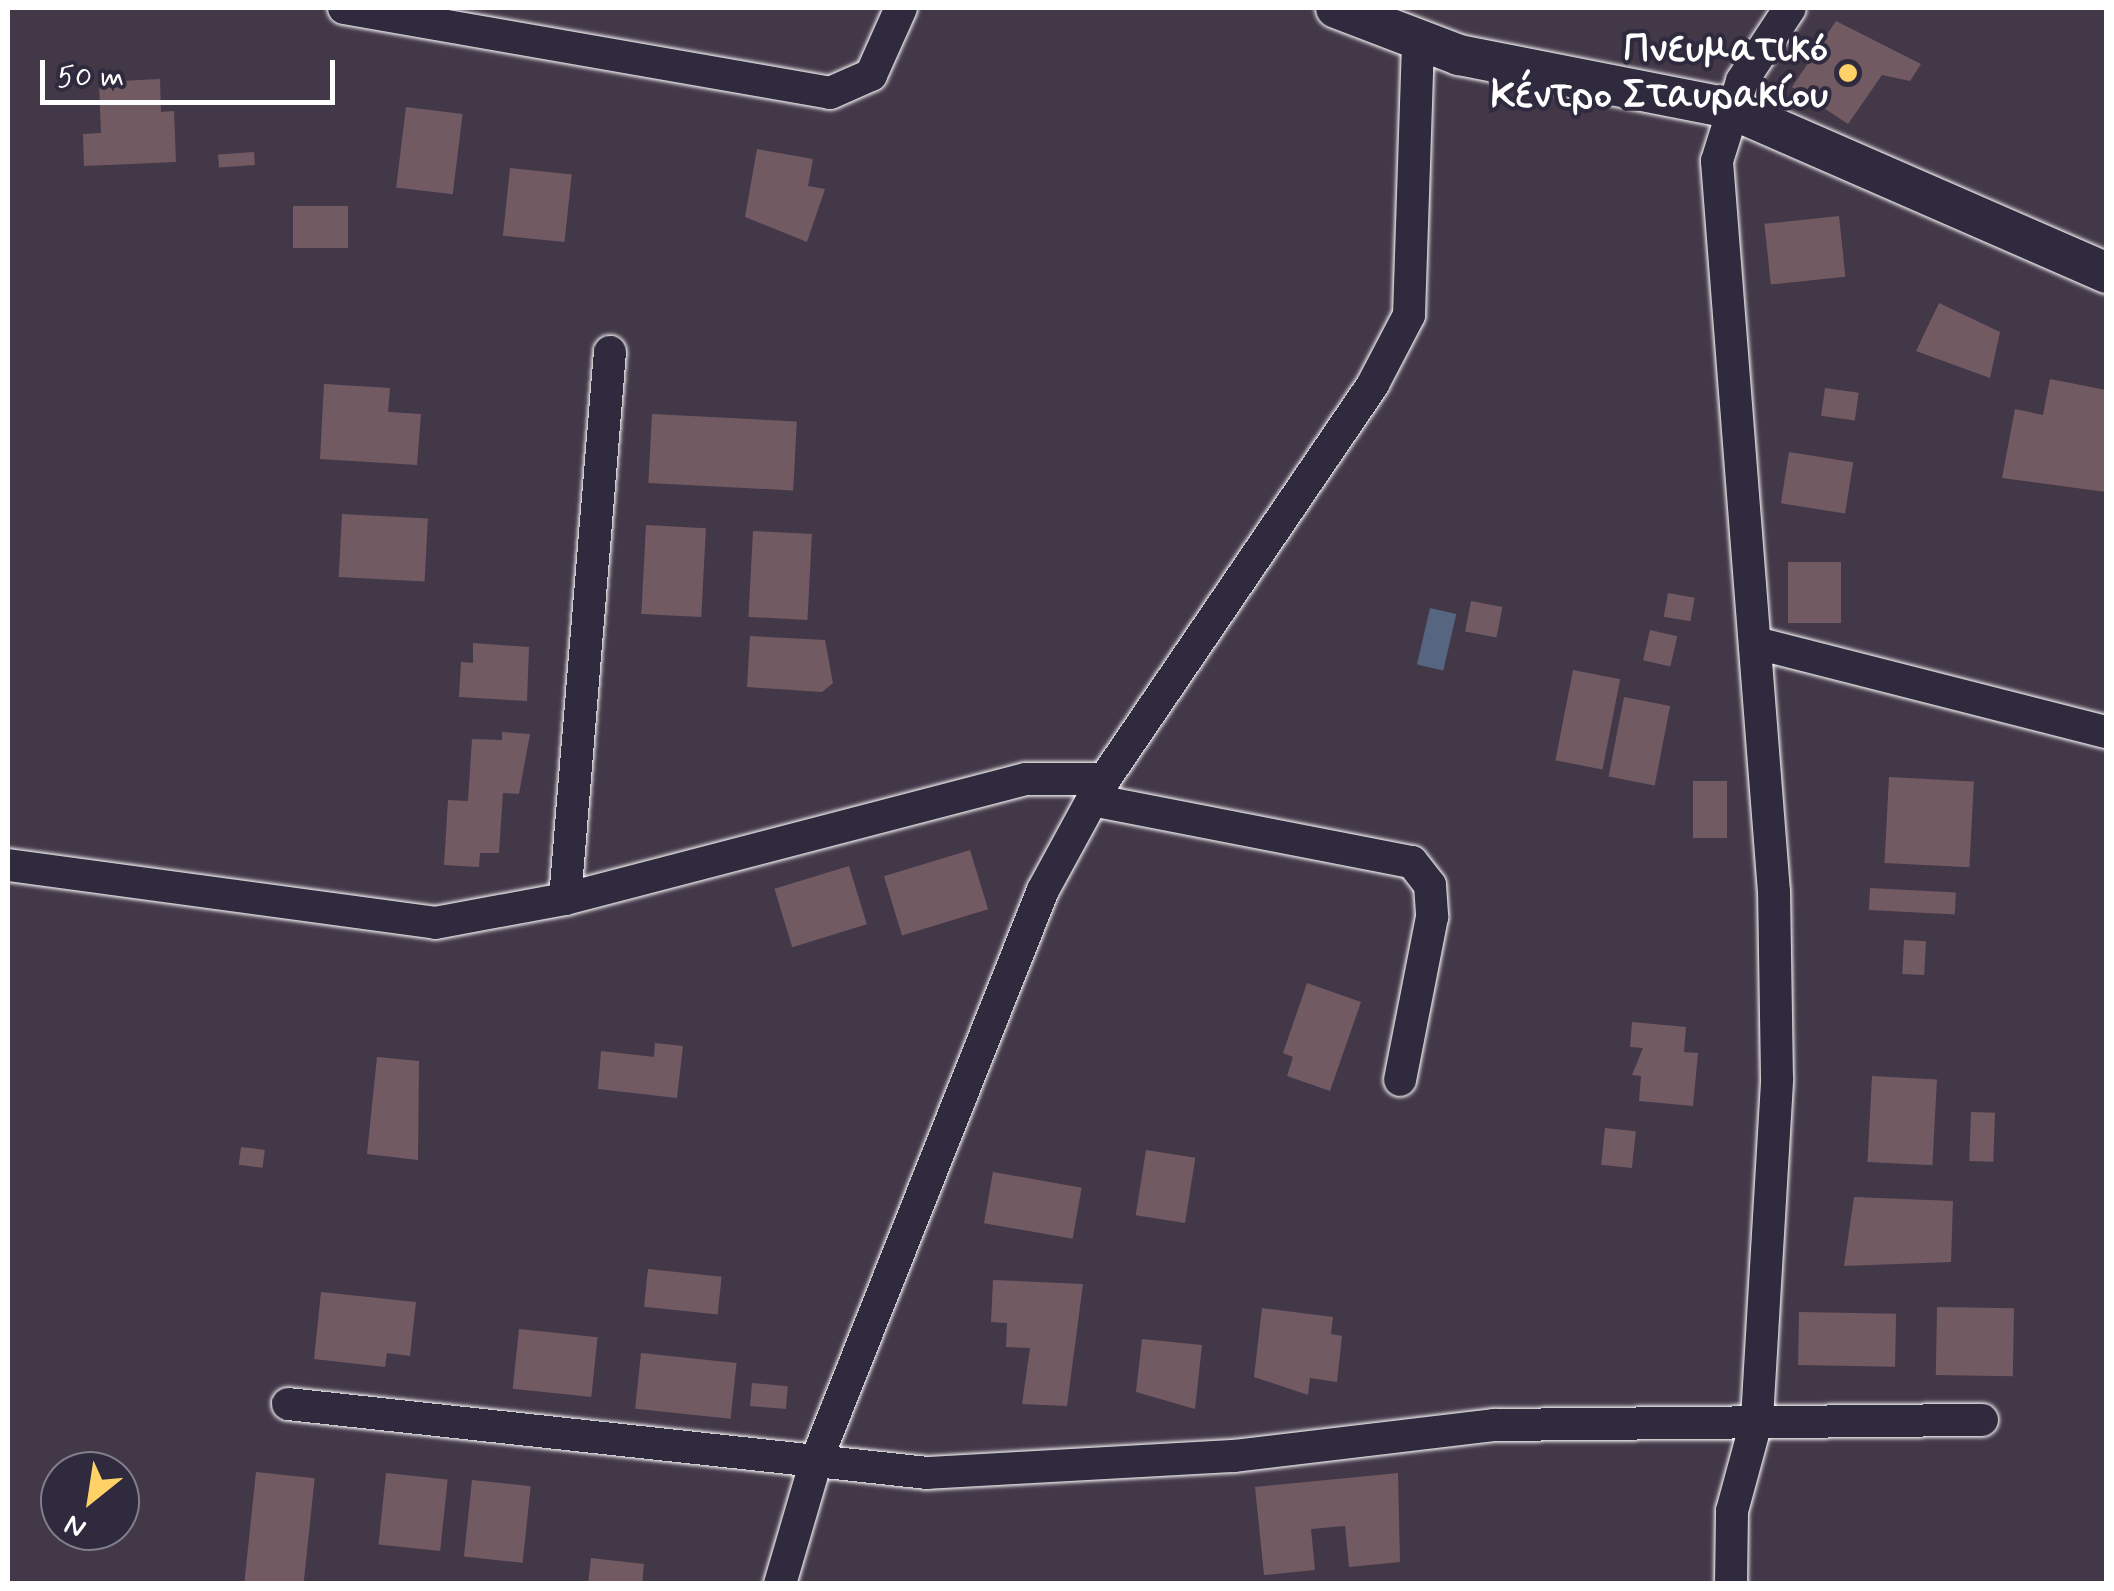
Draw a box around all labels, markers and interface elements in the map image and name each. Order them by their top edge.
place label: Πνευματικό Κέντρο Σταυρακίου [1491,26,1828,120]
scale bar [45,40,340,102]
text: 50 m [57,58,124,97]
marker: Πνευματικό Κέντρο Σταυρακίου [1837,62,1859,84]
north arrow [40,1451,140,1551]
text: N [58,1505,93,1546]

